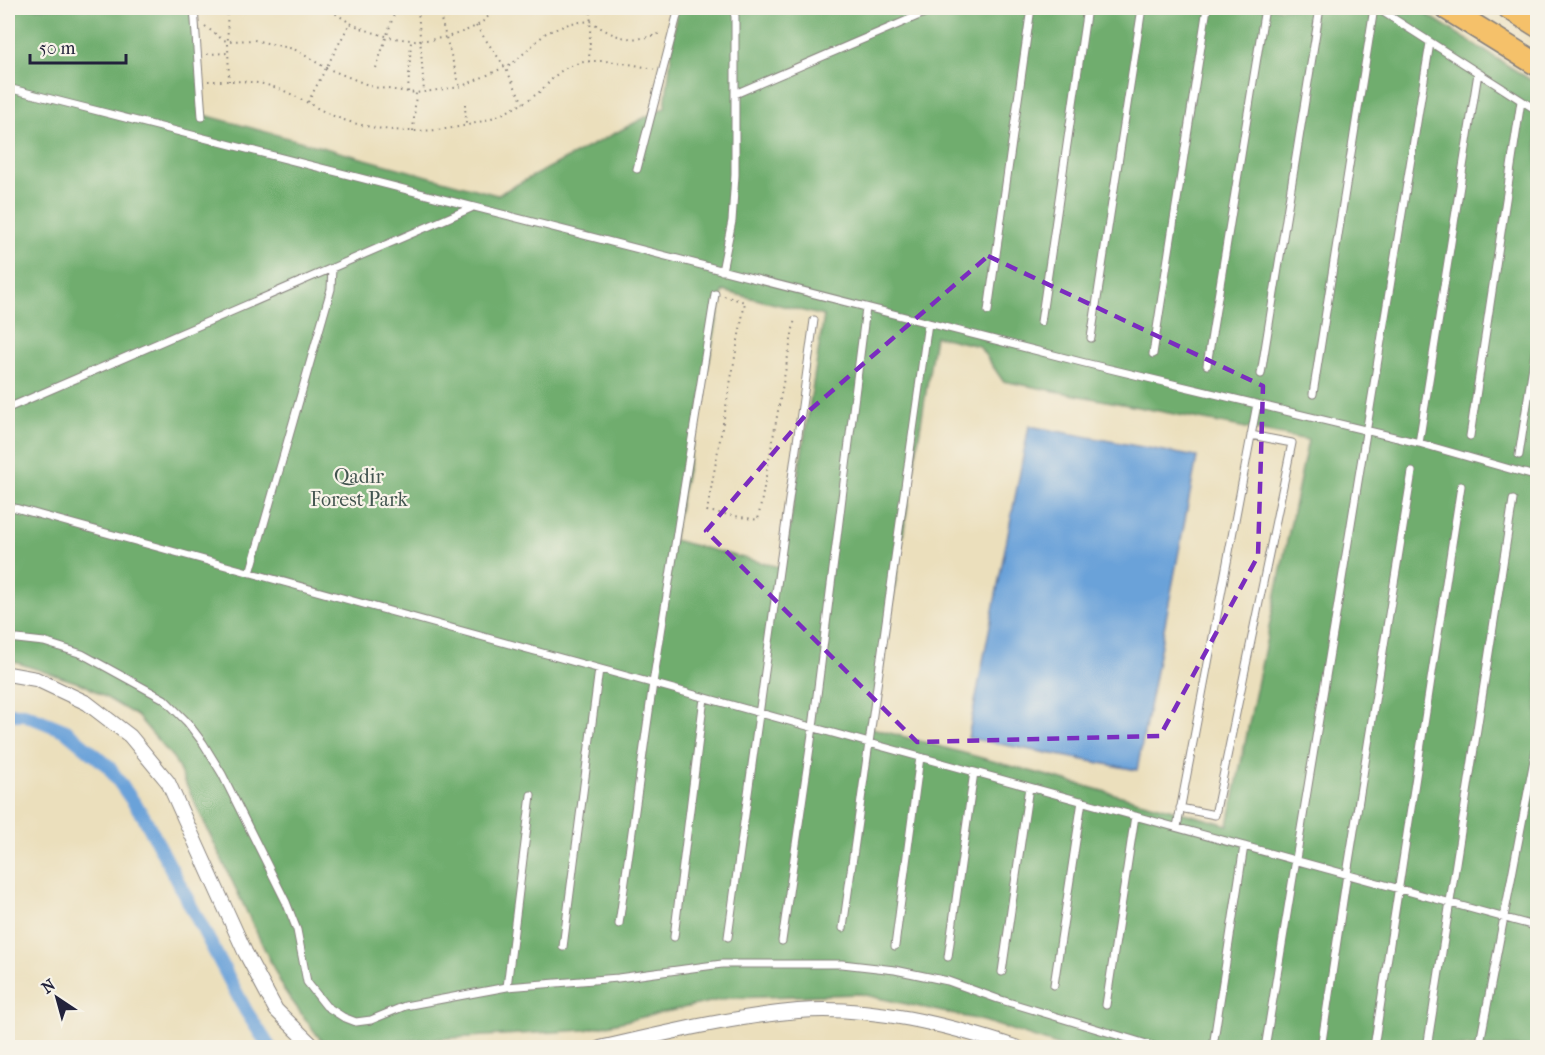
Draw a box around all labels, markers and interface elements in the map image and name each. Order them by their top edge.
scale bar [30,27,126,65]
text: 50 m [39,38,76,59]
park label: Qadir Forest Park [310,465,408,511]
north arrow [27,968,87,1028]
text: N [38,975,60,998]

